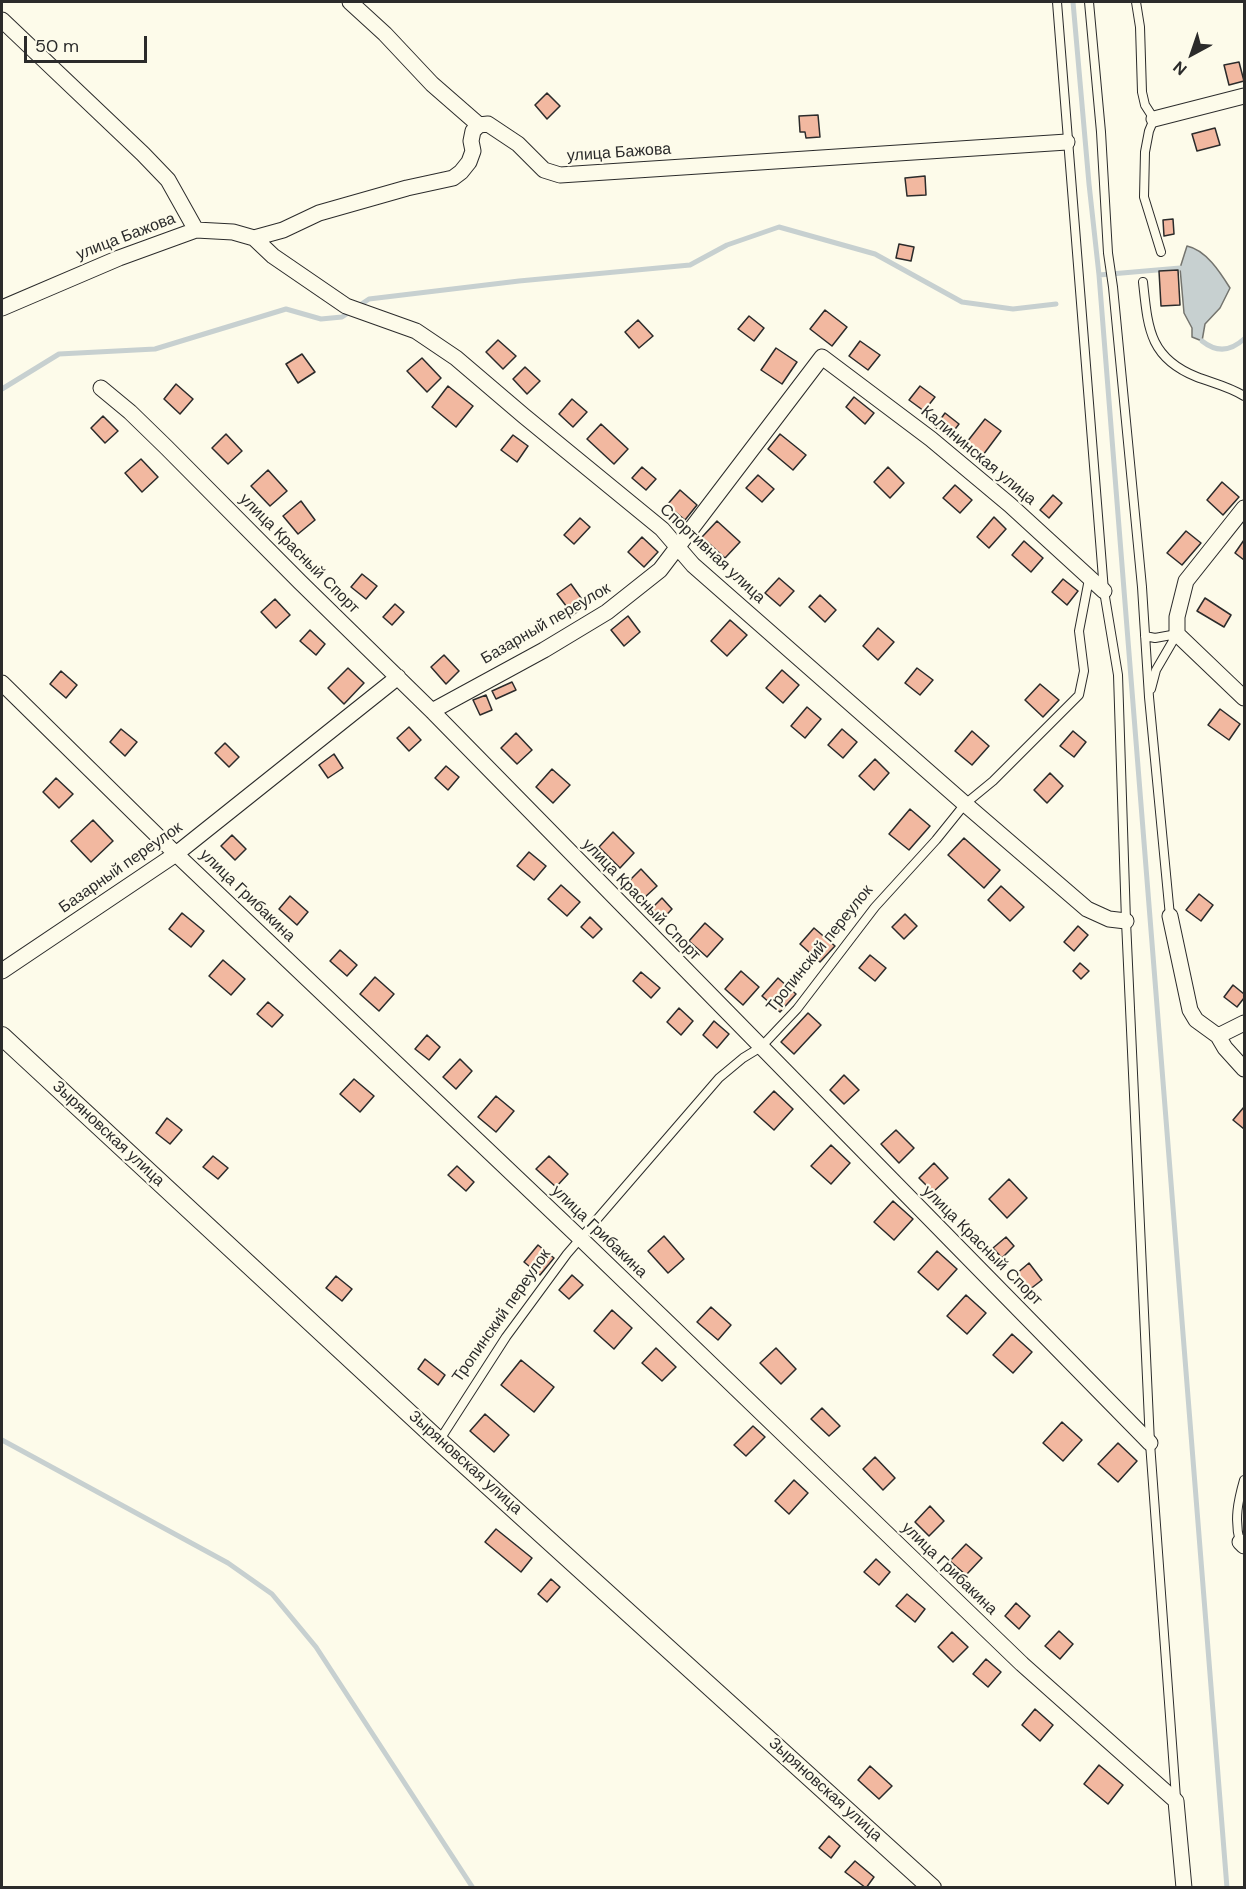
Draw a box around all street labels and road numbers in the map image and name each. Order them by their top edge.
street label: улица Бажова [566,140,672,166]
street label: улица Бажова [74,209,178,265]
street label: Калининская улица [917,402,1039,510]
street label: улица Красный Спорт [235,490,363,618]
street label: Спортивная улица [655,500,769,608]
street label: Базарный переулок [478,579,614,669]
street label: Базарный переулок [56,818,186,918]
street label: улица Красный Спорт [578,835,704,965]
street label: улица Грибакина [195,846,299,946]
street label: Тропинский переулок [763,881,877,1017]
street label: Зыряновская улица [48,1077,168,1191]
street label: улица Грибакина [547,1182,651,1282]
street label: улица Красный Спорт [918,1182,1046,1310]
street label: Тропинский переулок [449,1246,555,1386]
street label: Зыряновская улица [404,1407,526,1519]
street label: улица Грибакина [897,1519,1001,1619]
street label: Зыряновская улица [764,1734,886,1846]

